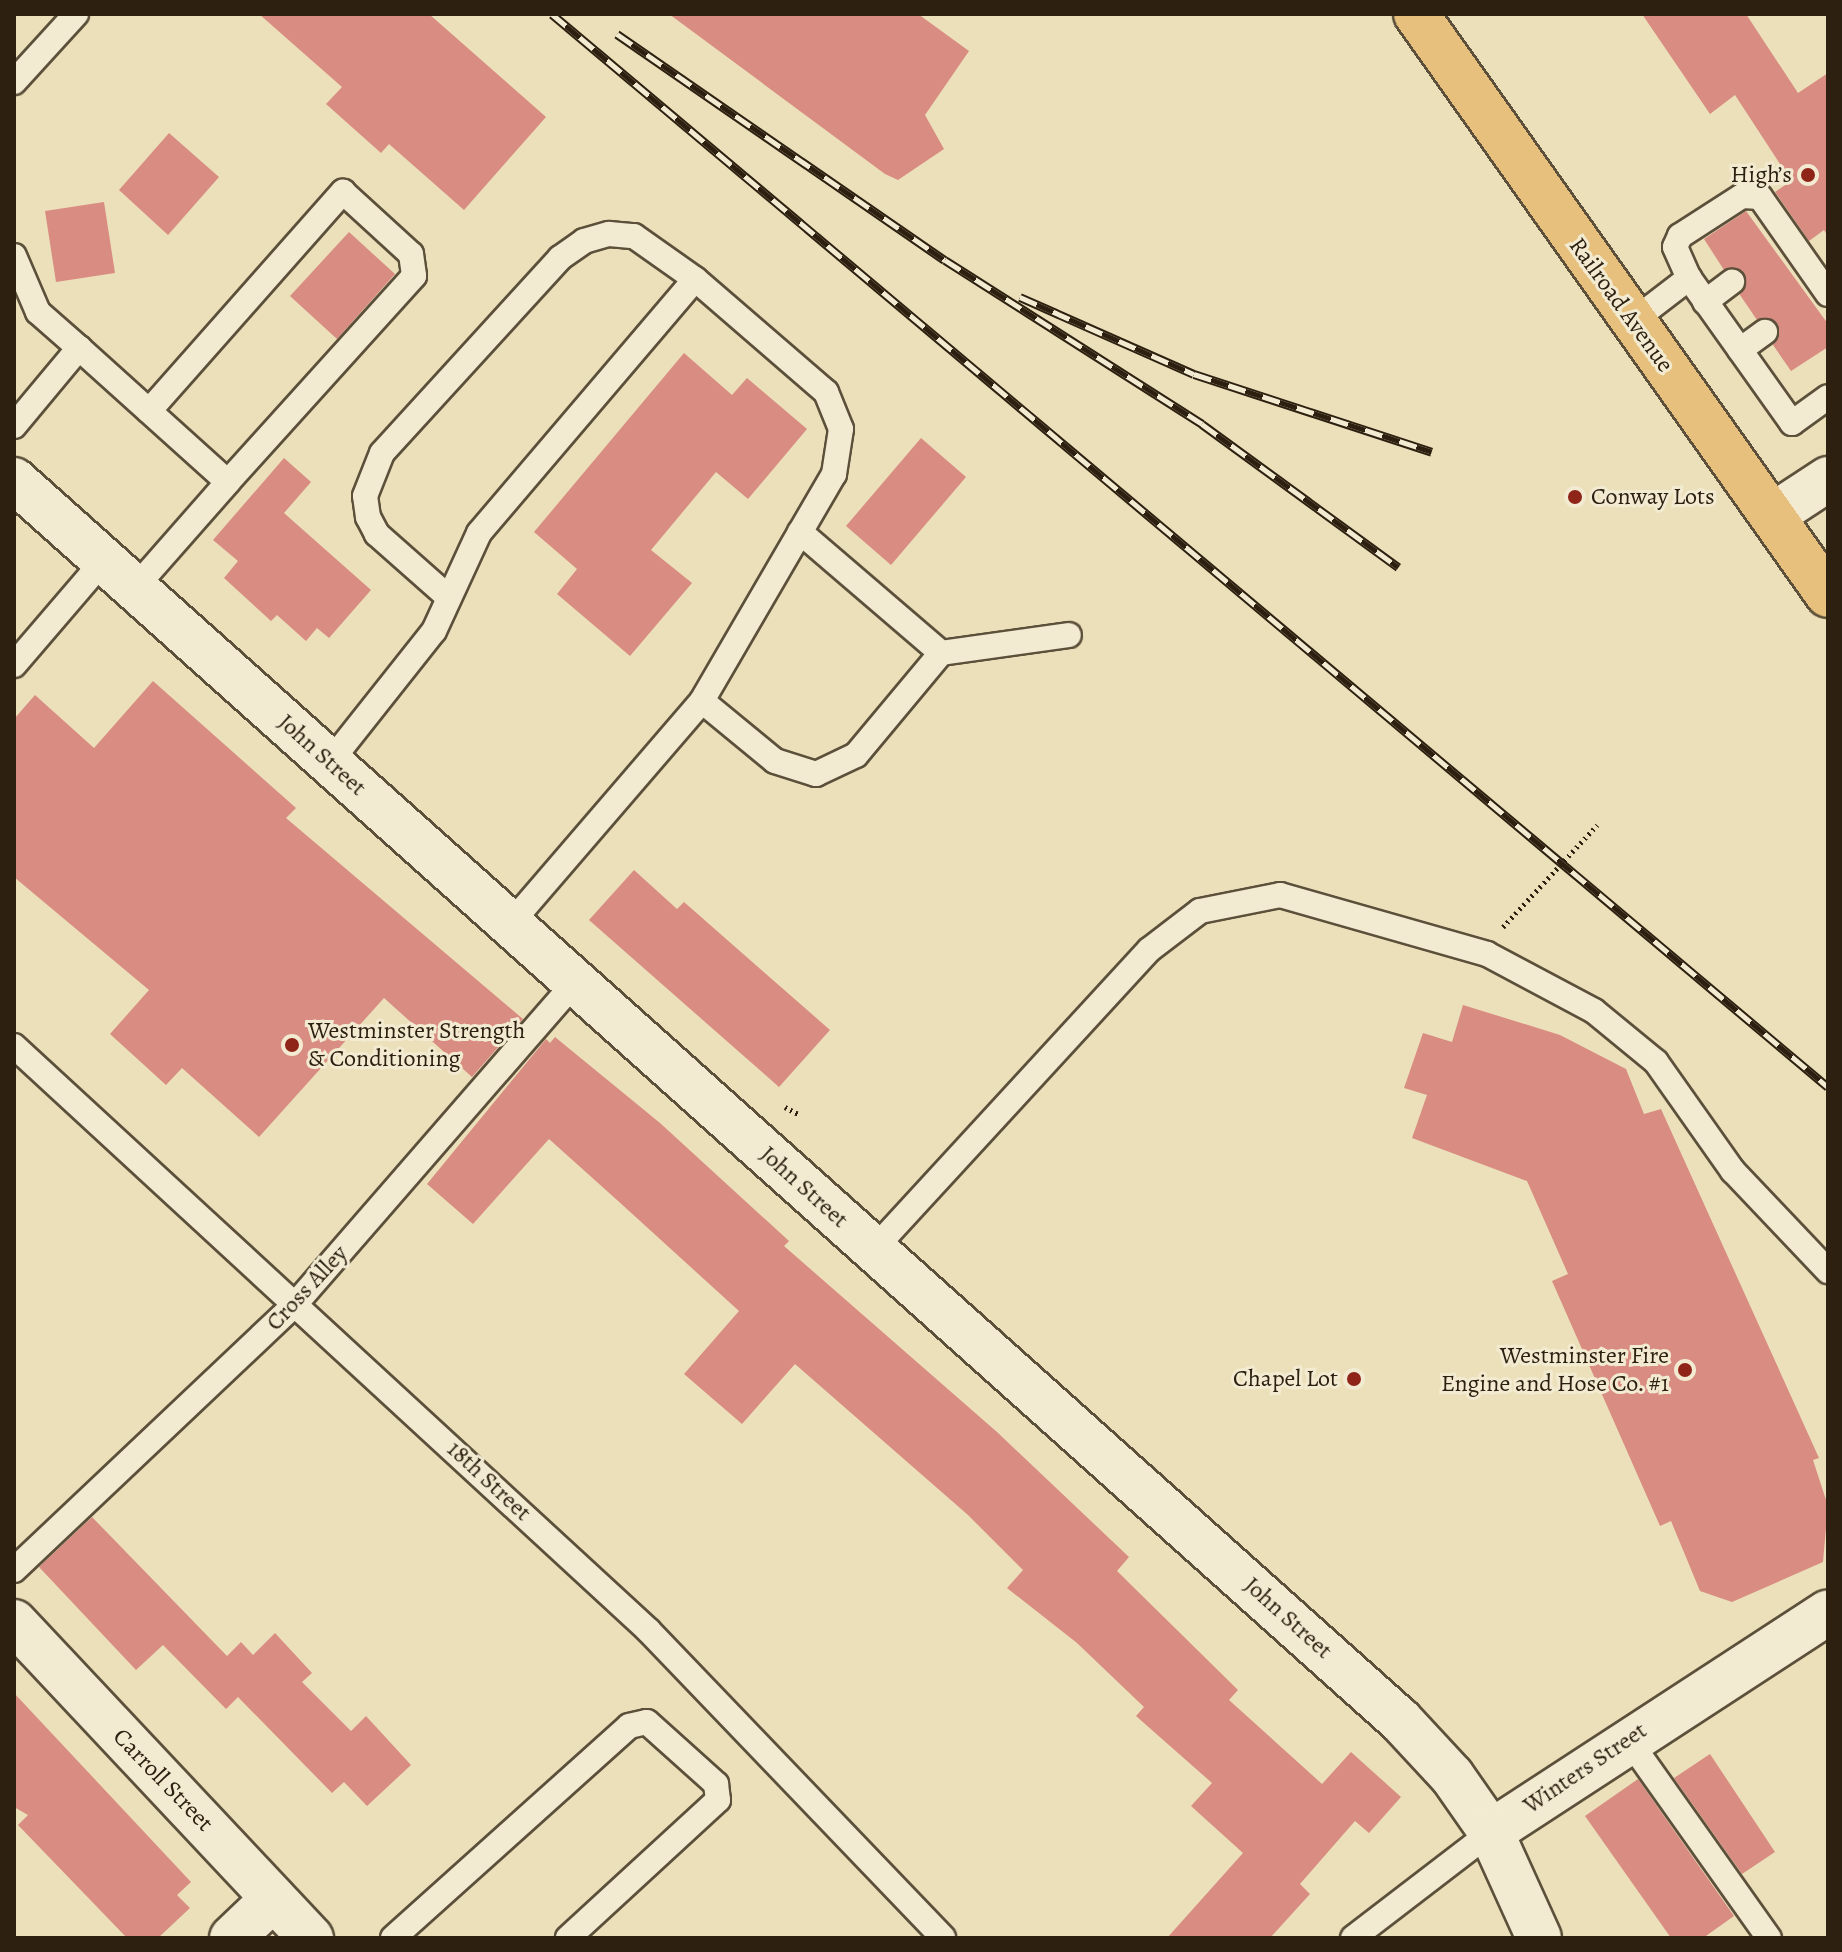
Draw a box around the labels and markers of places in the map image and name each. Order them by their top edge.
place label: High’s [1731,161,1792,189]
marker: High’s [1799,166,1817,184]
place label: Conway Lots [1591,483,1715,511]
marker: Conway Lots [1566,488,1584,506]
place label: Westminster Strength & Conditioning [308,1017,525,1073]
marker: Westminster Strength & Conditioning [283,1036,301,1054]
place label: Westminster Fire Engine and Hose Co. #1 [1440,1342,1669,1398]
marker: Westminster Fire Engine and Hose Co. #1 [1676,1361,1694,1379]
place label: Chapel Lot [1233,1365,1338,1393]
marker: Chapel Lot [1345,1370,1363,1388]

